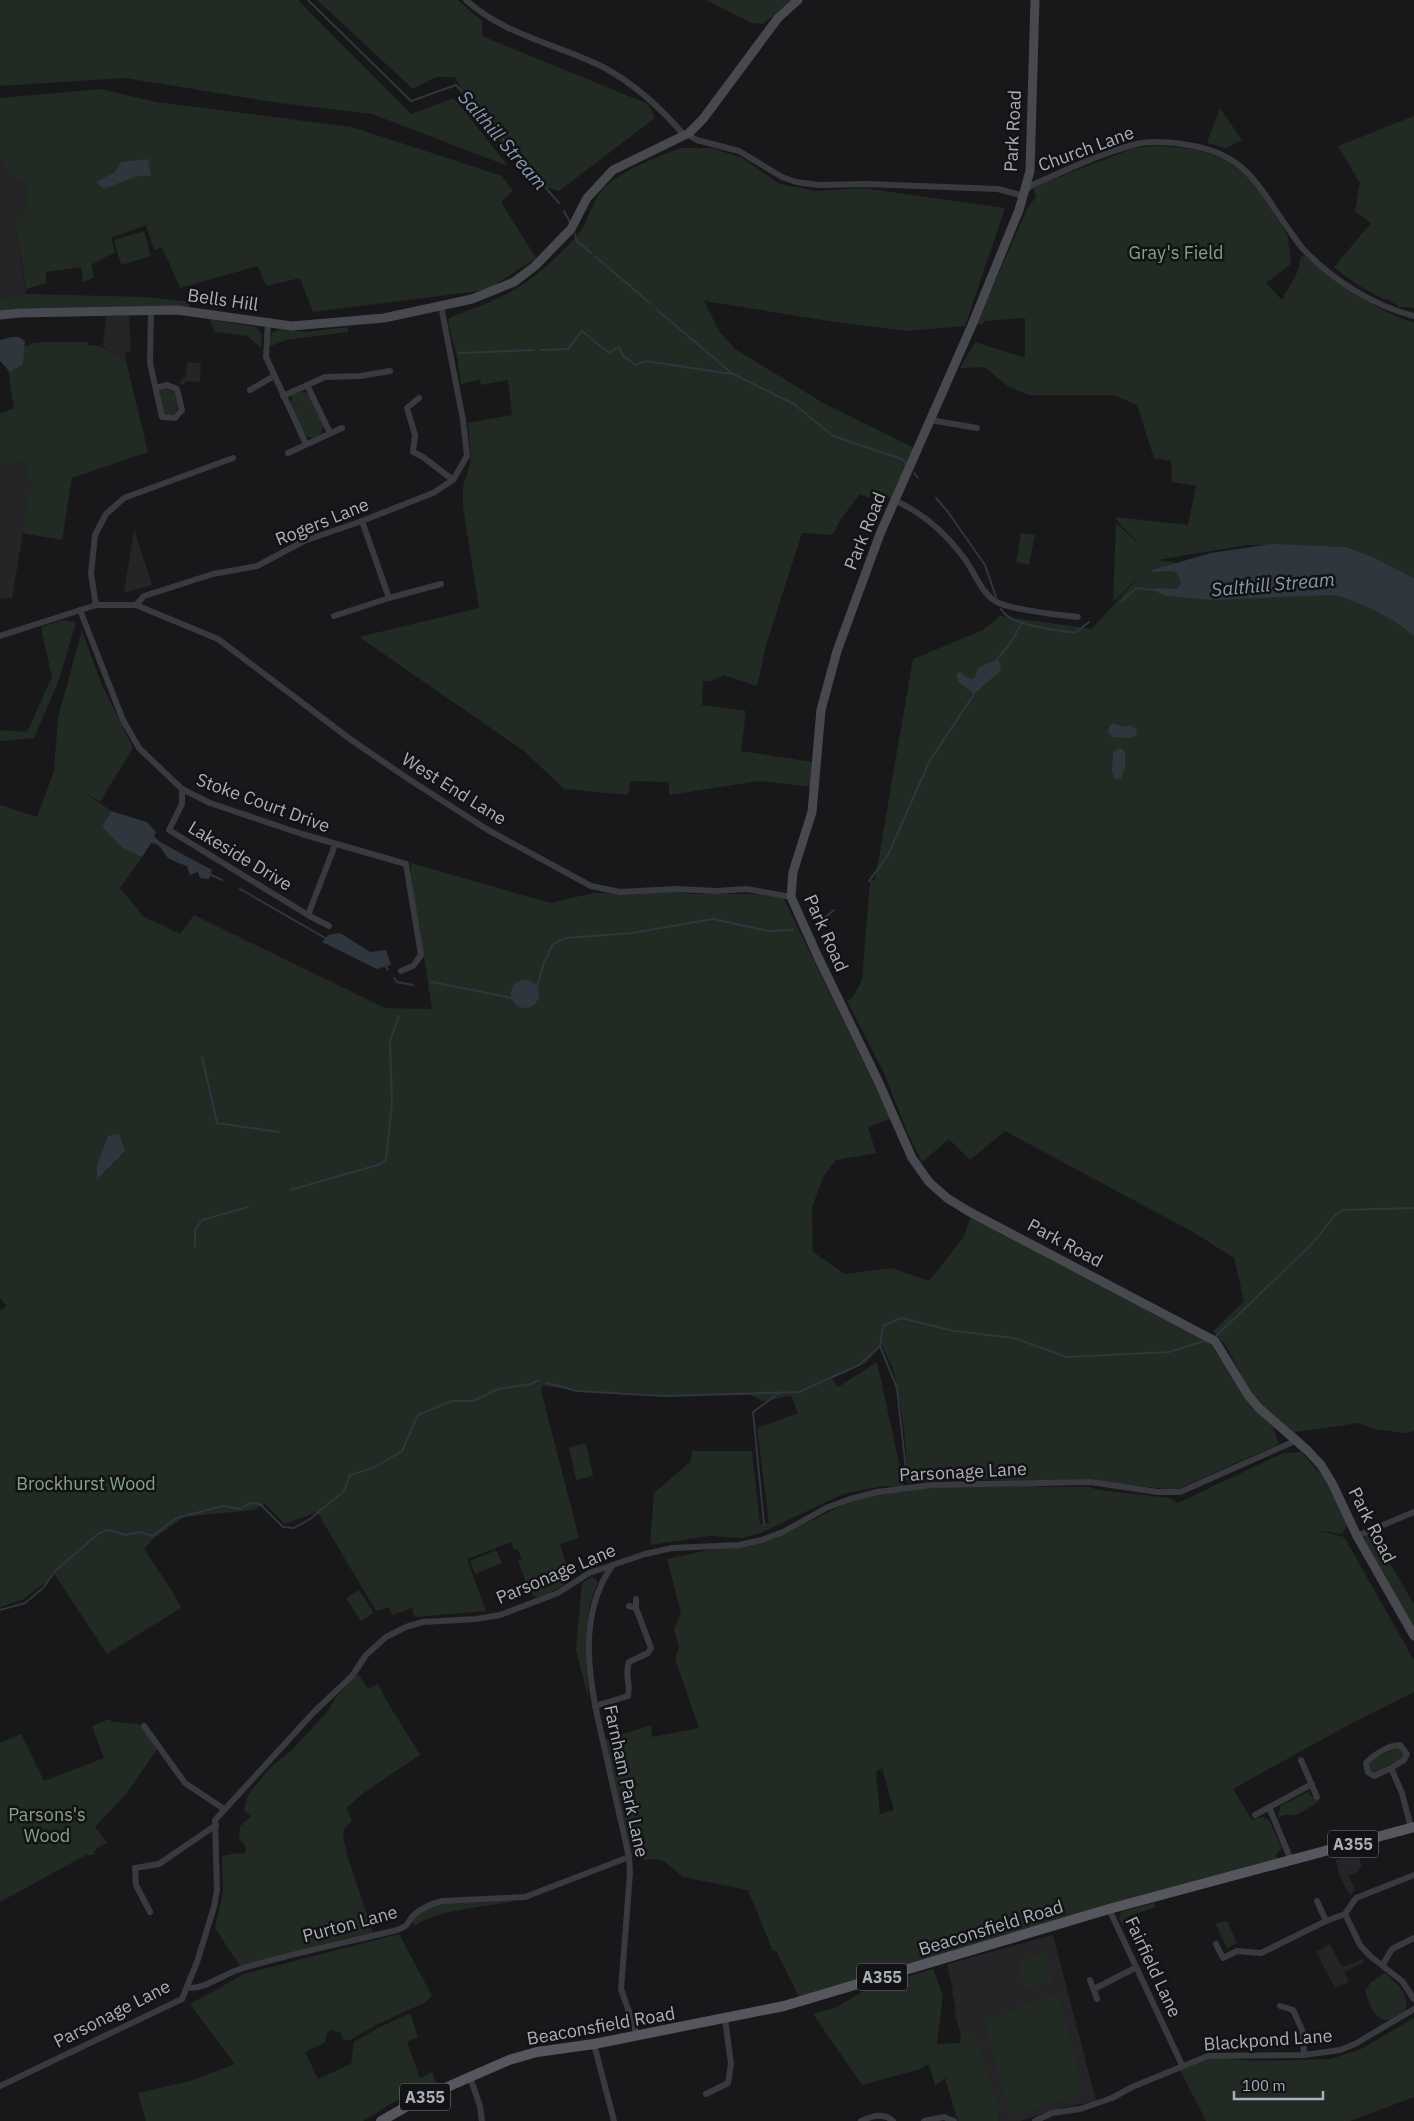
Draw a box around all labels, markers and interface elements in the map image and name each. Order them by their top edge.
water label: Salthill Stream [453,85,553,195]
street label: Park Road [999,89,1026,173]
street label: Church Lane [1035,121,1137,177]
park label: Gray's Field [1128,241,1224,264]
street label: Bells Hill [186,283,260,316]
street label: Park Road [839,488,891,573]
street label: Rogers Lane [272,492,372,551]
water label: Salthill Stream [1210,567,1336,601]
street label: West End Lane [398,747,511,830]
street label: Stoke Court Drive [193,768,333,837]
street label: Lakeside Drive [184,816,297,896]
street label: Park Road [799,891,854,975]
street label: Park Road [1024,1213,1107,1272]
street label: Parsonage Lane [899,1457,1028,1486]
park label: Brockhurst Wood [16,1472,156,1495]
street label: Park Road [1344,1483,1401,1567]
street label: Parsonage Lane [492,1538,619,1609]
street label: Farnham Park Lane [599,1703,654,1859]
park label: Parsons's Wood [8,1803,86,1847]
road number: A355 [1328,1830,1378,1858]
street label: Beaconsfield Road [916,1895,1066,1960]
street label: Purton Lane [300,1900,400,1947]
street label: Fairfield Lane [1120,1913,1187,2021]
road number: A355 [857,1964,907,1990]
street label: Parsonage Lane [50,1974,174,2053]
street label: Beaconsfield Road [525,2001,677,2050]
street label: Blackpond Lane [1203,2024,1333,2055]
scale bar [1234,2068,1323,2100]
text: 100 m [1242,2076,1286,2095]
road number: A355 [400,2084,450,2110]

